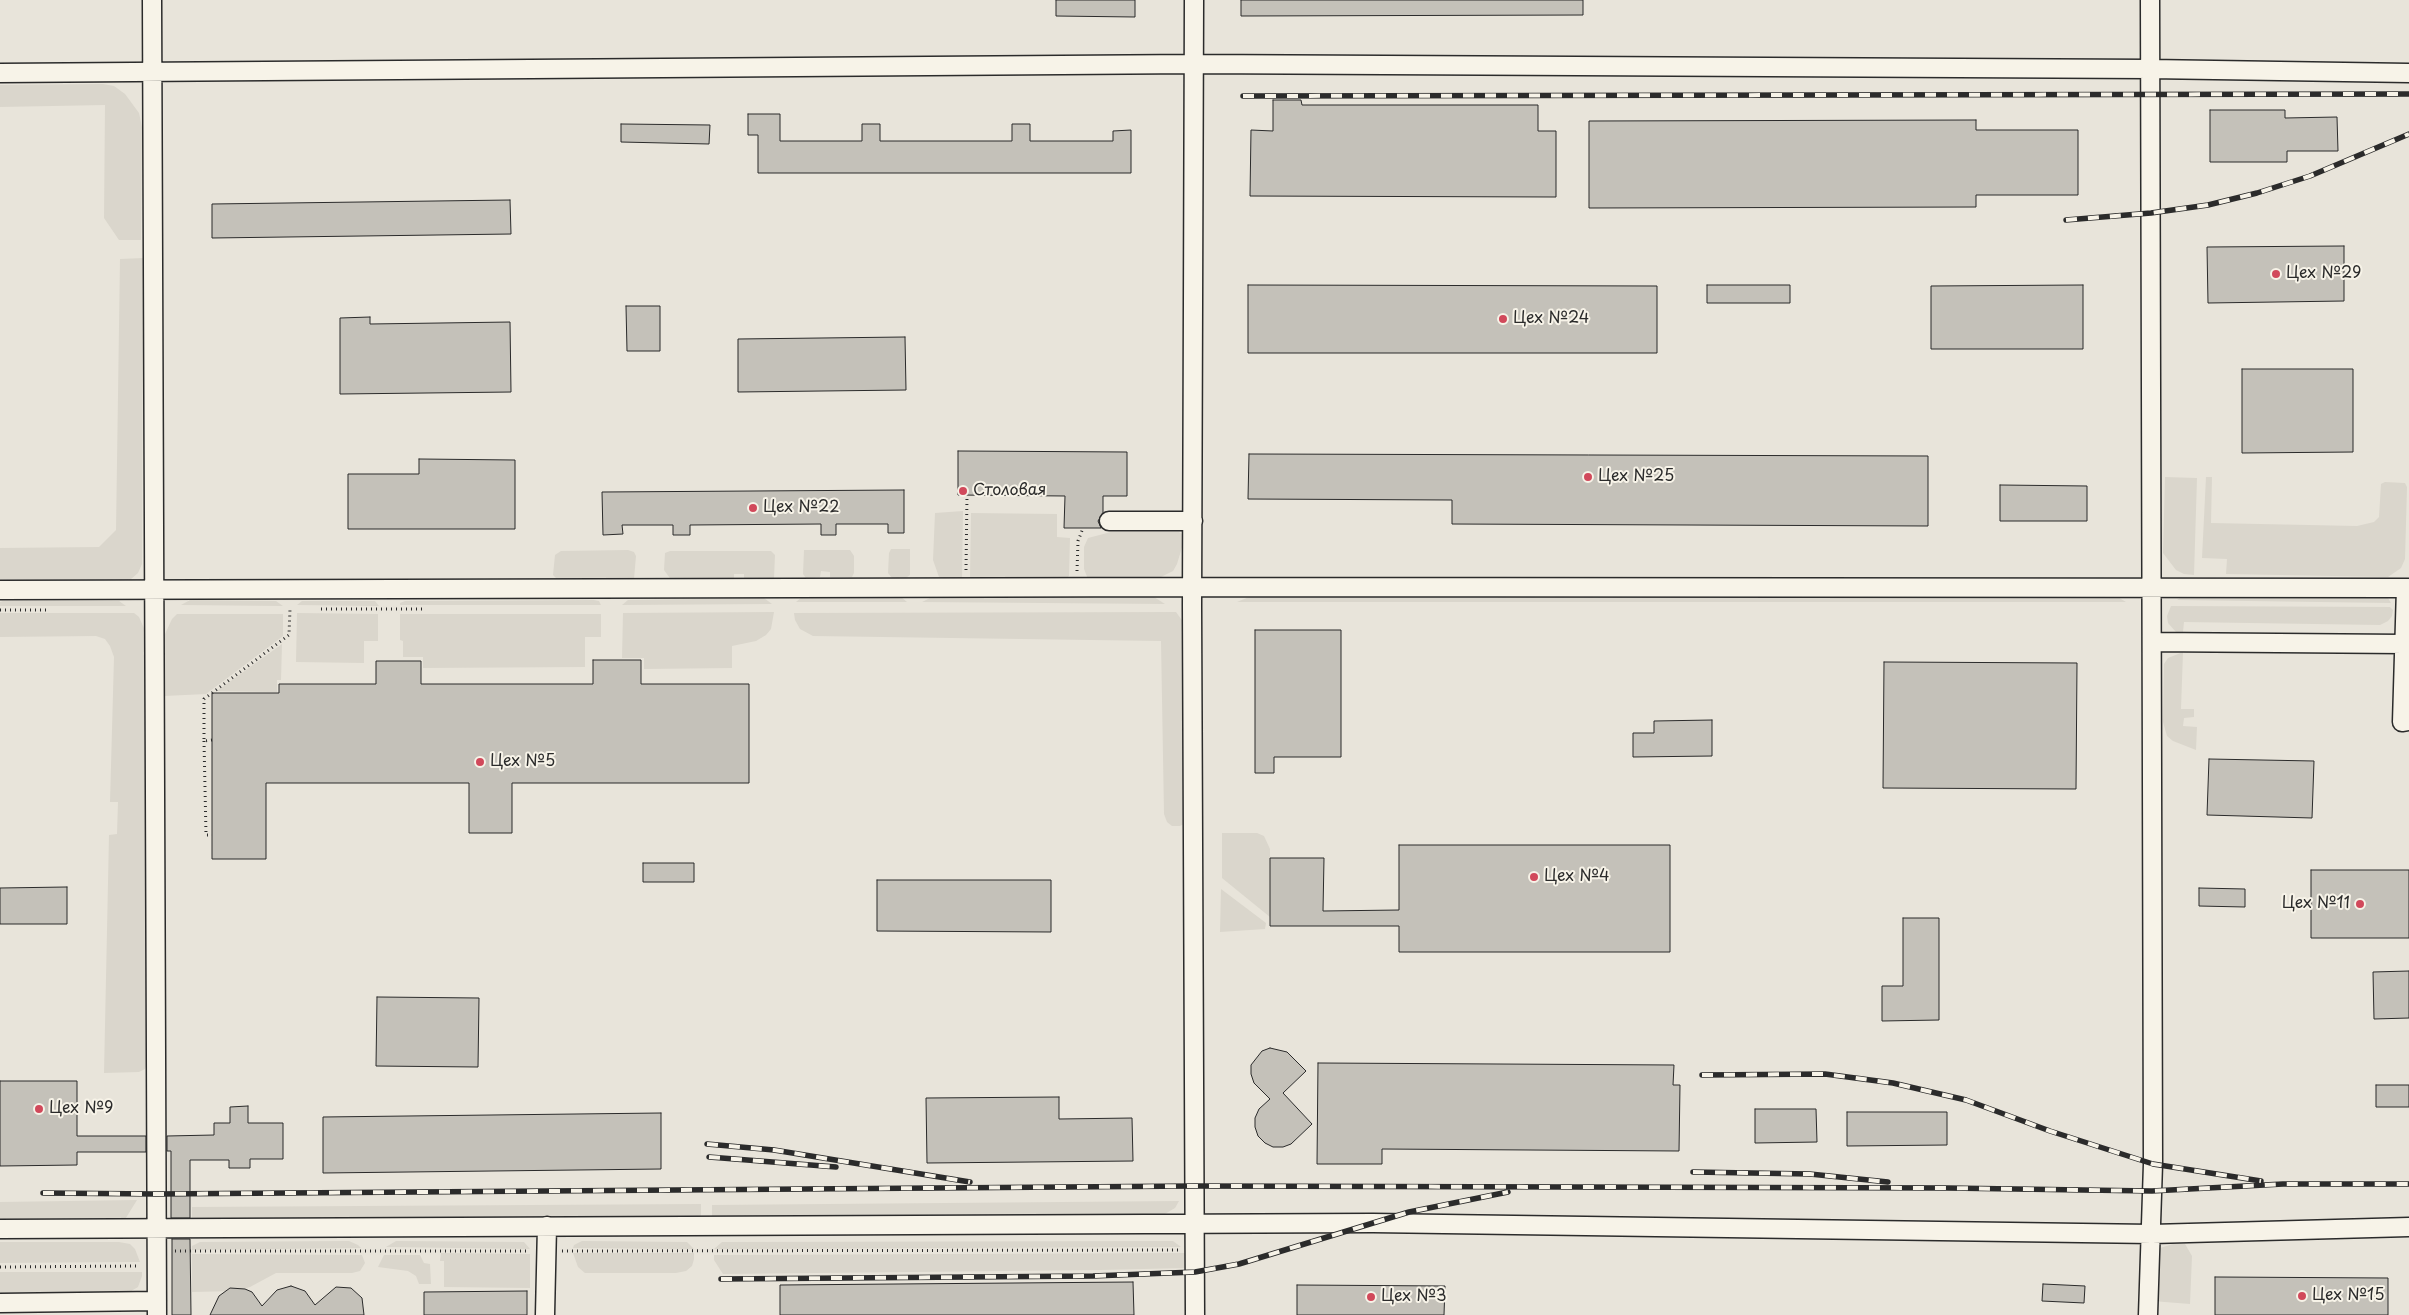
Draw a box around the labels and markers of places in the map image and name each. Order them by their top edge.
place label: Цех №29 [2286,264,2361,284]
marker: Цех №29 [2270,268,2282,280]
place label: Цех №24 [1513,309,1589,329]
marker: Цех №24 [1497,313,1509,325]
place label: Цех №25 [1598,467,1674,487]
marker: Цех №25 [1582,471,1594,483]
place label: Столовая [973,481,1046,501]
marker: Столовая [957,485,969,497]
place label: Цех №22 [763,498,839,518]
marker: Цех №22 [747,502,759,514]
place label: Цех №5 [490,752,555,772]
marker: Цех №5 [474,756,486,768]
place label: Цех №4 [1544,867,1610,887]
marker: Цех №4 [1528,871,1540,883]
place label: Цех №11 [2282,894,2350,914]
marker: Цех №11 [2354,898,2366,910]
place label: Цех №9 [49,1099,113,1119]
marker: Цех №9 [33,1103,45,1115]
place label: Цех №15 [2312,1286,2384,1306]
place label: Цех №3 [1381,1287,1447,1307]
marker: Цех №15 [2296,1290,2308,1302]
marker: Цех №3 [1365,1291,1377,1303]

